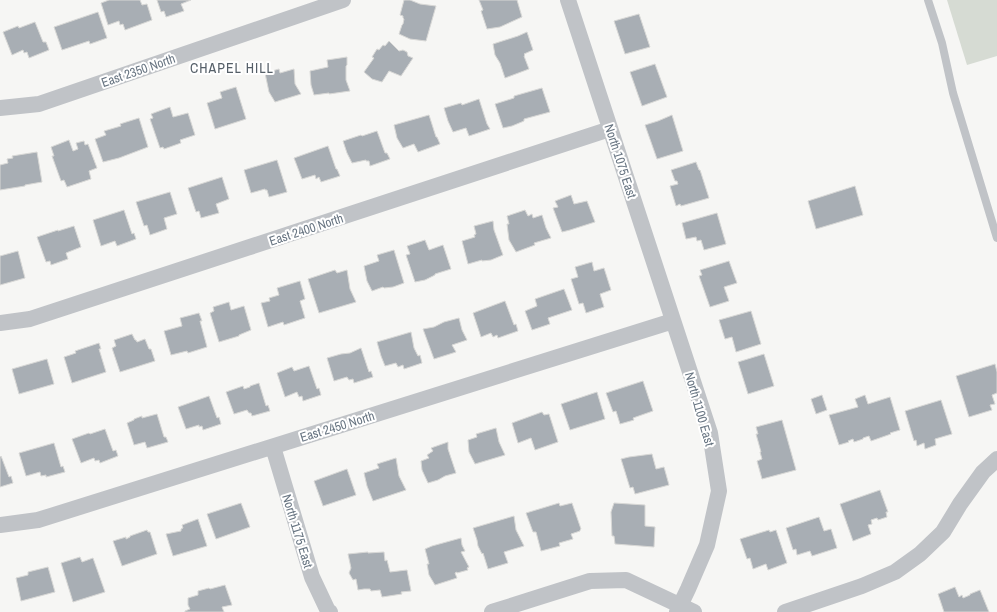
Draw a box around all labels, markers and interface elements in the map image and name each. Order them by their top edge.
street label: East 2350 North [99,50,177,91]
district label: CHAPEL HILL [190,59,274,77]
street label: North 1075 East [601,122,641,200]
street label: East 2400 North [267,209,345,249]
street label: North 1100 East [681,370,718,448]
street label: East 2450 North [298,407,377,446]
street label: North 1175 East [278,492,317,570]

